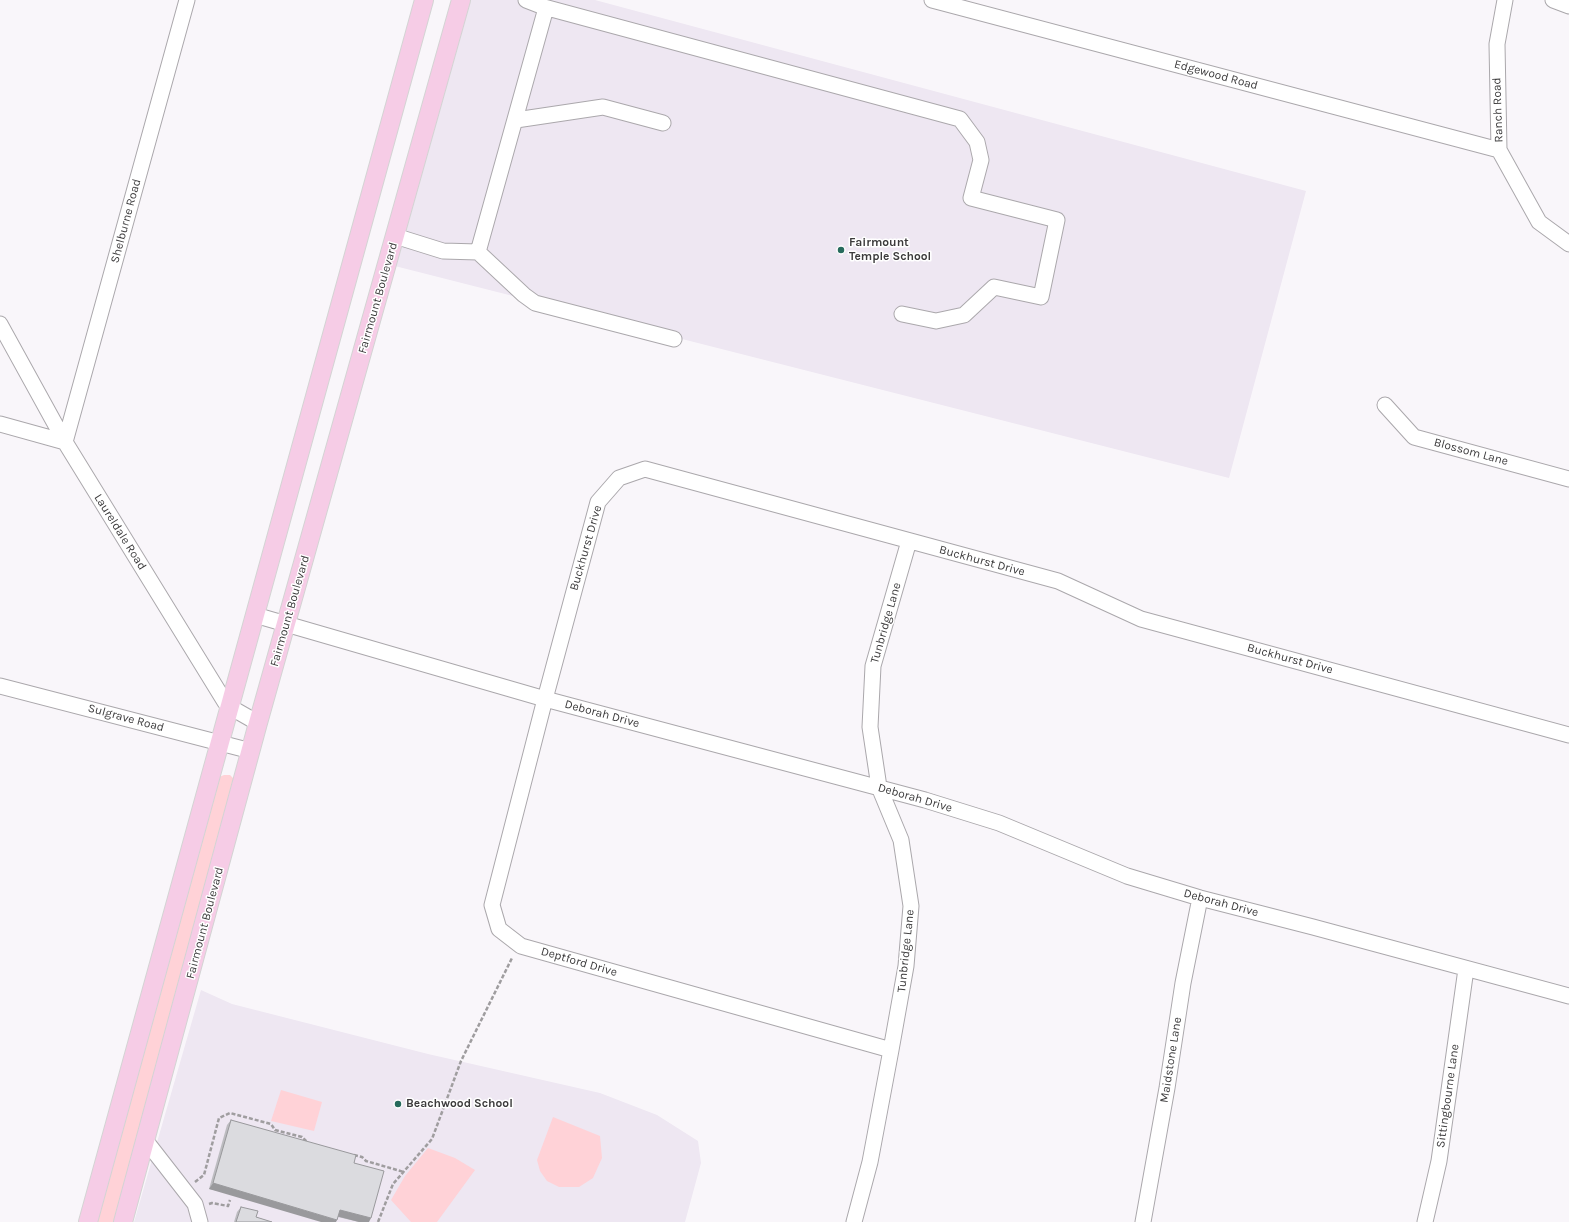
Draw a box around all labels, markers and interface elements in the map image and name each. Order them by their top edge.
street label: Edgewood Road [1173,57,1259,93]
street label: Ranch Road [1490,77,1506,143]
street label: Shelburne Road [108,177,144,265]
place label: Fairmount Temple School [849,236,931,264]
street label: Fairmount Boulevard [355,241,401,355]
marker: Fairmount Temple School [836,245,846,255]
street label: Blossom Lane [1432,435,1510,469]
street label: Laureldale Road [91,491,149,573]
street label: Buckhurst Drive [567,504,605,592]
street label: Buckhurst Drive [938,543,1026,579]
street label: Fairmount Boulevard [267,554,313,668]
street label: Tunbridge Lane [868,581,904,665]
street label: Buckhurst Drive [1246,641,1334,677]
street label: Deborah Drive [563,697,641,731]
street label: Sulgrave Road [86,701,166,735]
street label: Deborah Drive [876,780,954,816]
street label: Fairmount Boulevard [183,866,227,980]
street label: Deborah Drive [1182,886,1260,920]
street label: Tunbridge Lane [894,909,918,993]
street label: Deptford Drive [539,944,619,980]
street label: Maidstone Lane [1157,1016,1185,1104]
street label: Sittingbourne Lane [1434,1043,1462,1149]
place label: Beachwood School [406,1097,513,1111]
marker: Beachwood School [393,1099,403,1109]

